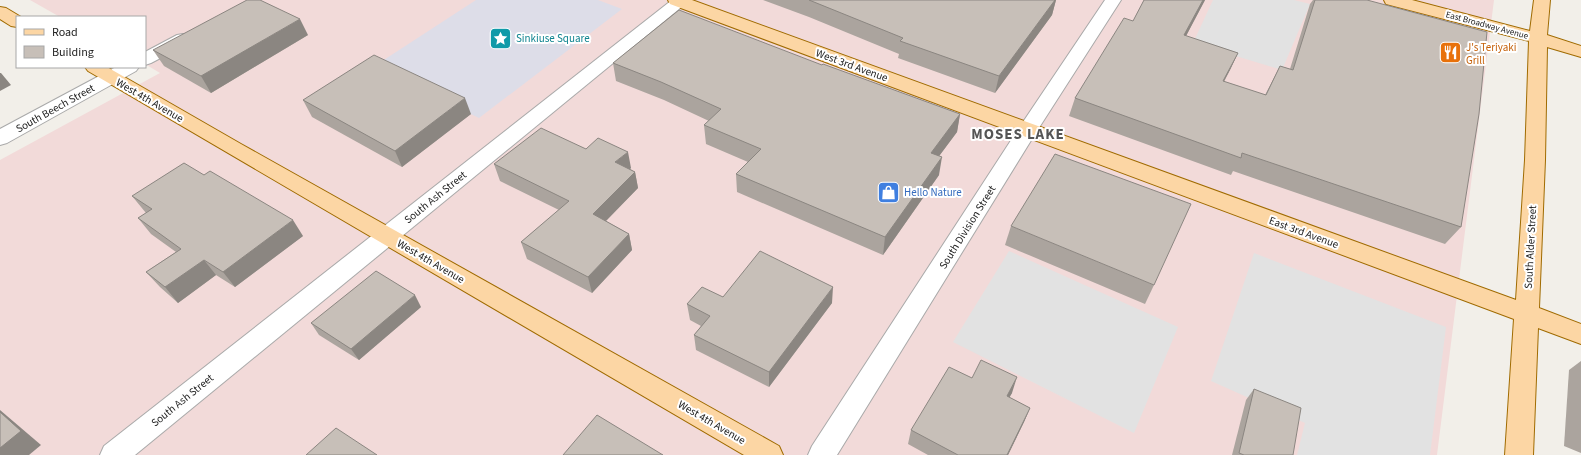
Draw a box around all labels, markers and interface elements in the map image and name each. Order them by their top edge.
street label: East Broadway Avenue [1444,8,1530,43]
legend [16,16,146,68]
text: Road [52,24,78,41]
place icon: Sinkiuse Square [488,25,514,51]
place label: Sinkiuse Square [516,31,590,46]
restaurant icon: J's Teriyaki Grill [1438,40,1464,66]
place label: J's Teriyaki Grill [1466,40,1516,68]
text: Building [52,44,94,61]
street label: West 3rd Avenue [814,45,891,86]
street label: West 4th Avenue [113,75,187,126]
street label: South Beech Street [13,80,98,136]
district label: MOSES LAKE [971,124,1065,145]
street label: South Ash Street [401,167,470,227]
shop icon: Hello Nature [876,179,902,205]
street label: South Division Street [936,182,999,272]
place label: Hello Nature [904,185,962,200]
street label: South Alder Street [1521,205,1540,289]
street label: East 3rd Avenue [1267,213,1341,252]
street label: West 4th Avenue [394,236,468,287]
street label: South Ash Street [148,370,217,430]
street label: West 4th Avenue [675,397,749,448]

